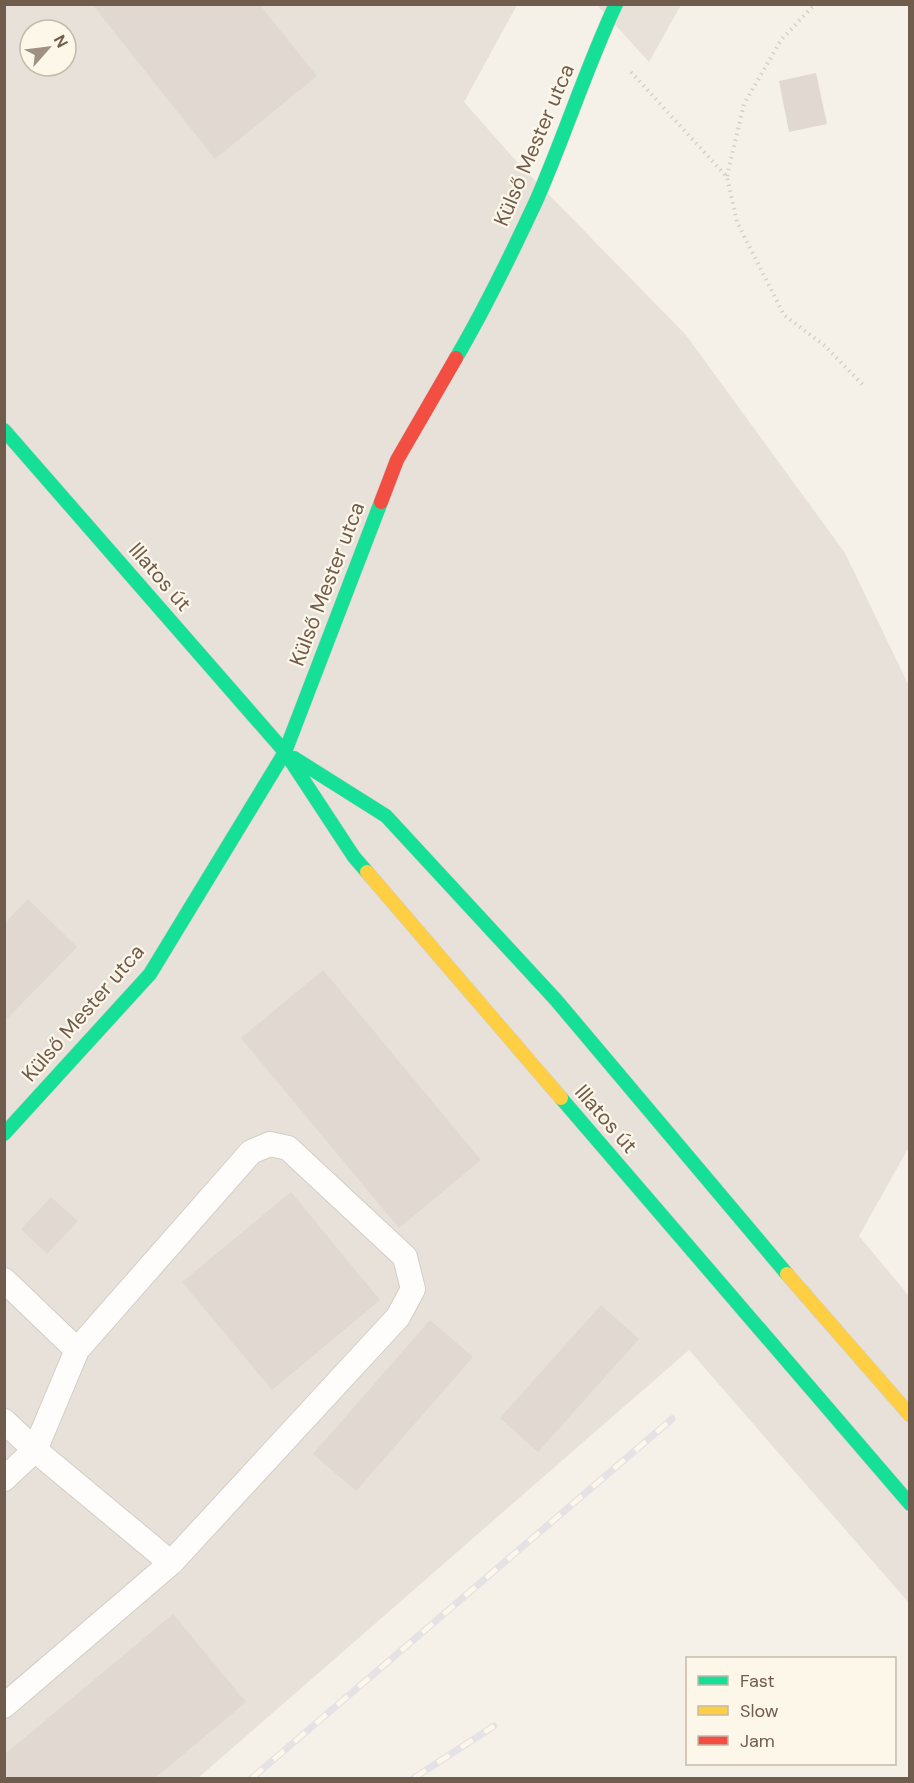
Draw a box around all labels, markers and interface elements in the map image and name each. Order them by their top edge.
north arrow [18,18,78,78]
text: N [49,31,73,51]
street label: Külső Mester utca [487,60,581,230]
street label: Külső Mester utca [283,498,371,670]
street label: Illatos út [122,537,198,617]
street label: Külső Mester utca [16,938,150,1088]
street label: Illatos út [568,1079,644,1159]
legend [686,1657,896,1765]
text: Fast [740,1669,775,1693]
text: Slow [740,1699,779,1723]
text: Jam [740,1729,775,1753]

